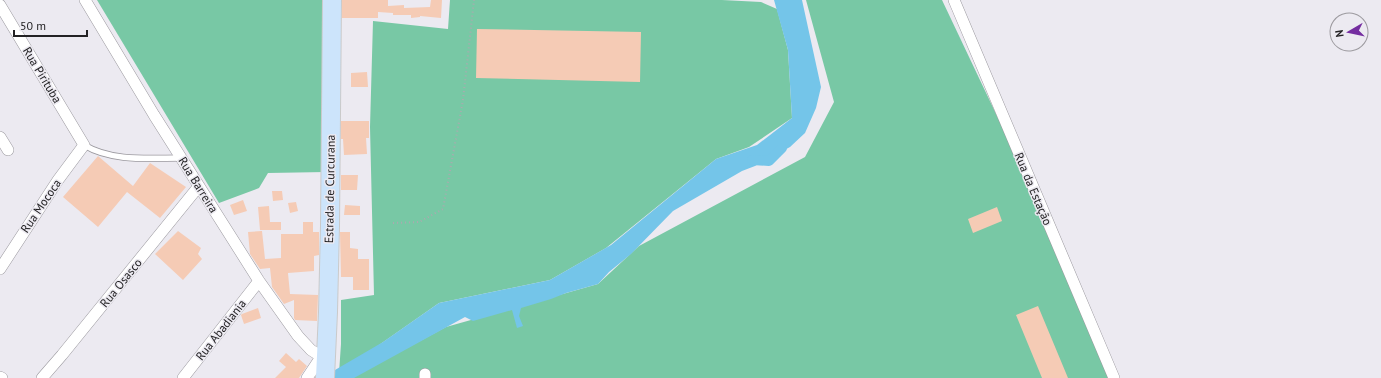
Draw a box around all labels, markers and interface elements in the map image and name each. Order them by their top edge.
scale bar [14,12,87,38]
north arrow [1329,12,1369,52]
text: 50 m [20,18,46,33]
text: N [1332,29,1347,38]
street label: Rua Pirituba [20,44,65,106]
street label: Estrada de Curcurana [321,135,338,243]
street label: Rua da Estação [1011,150,1056,227]
street label: Rua Barreira [175,154,222,216]
street label: Rua Mococa [17,176,64,235]
street label: Rua Osasco [96,255,145,310]
street label: Rua Abadiania [192,296,249,363]

